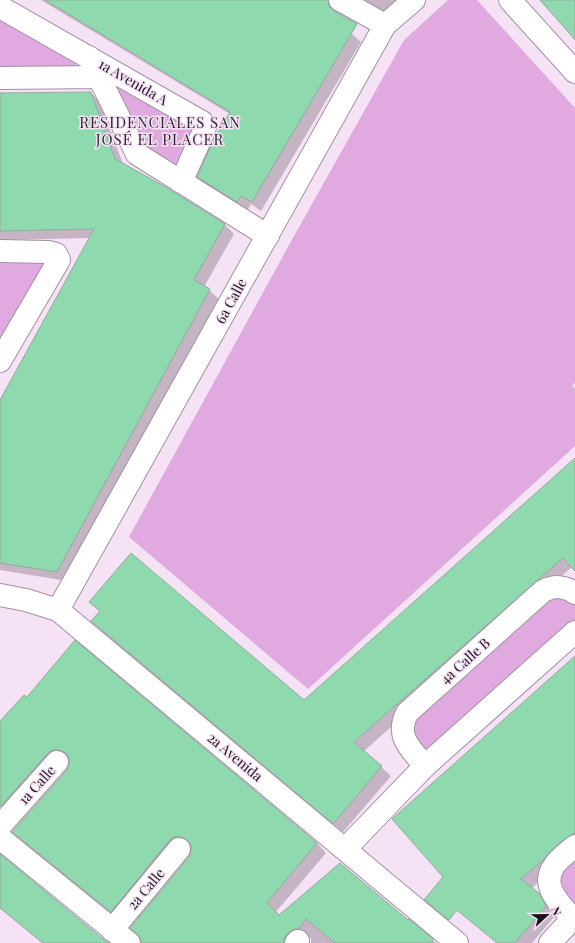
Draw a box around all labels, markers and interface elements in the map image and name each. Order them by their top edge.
street label: 1a Avenida A [95,54,171,109]
district label: RESIDENCIALES SAN JOSÉ EL PLACER [79,112,241,149]
street label: 6a Calle [210,275,251,327]
street label: 4a Calle B [436,633,494,688]
street label: 2a Avenida [204,728,267,785]
street label: 1a Calle [14,761,59,808]
street label: 2a Calle [123,864,169,913]
north arrow [527,895,567,935]
text: N [548,905,565,918]

